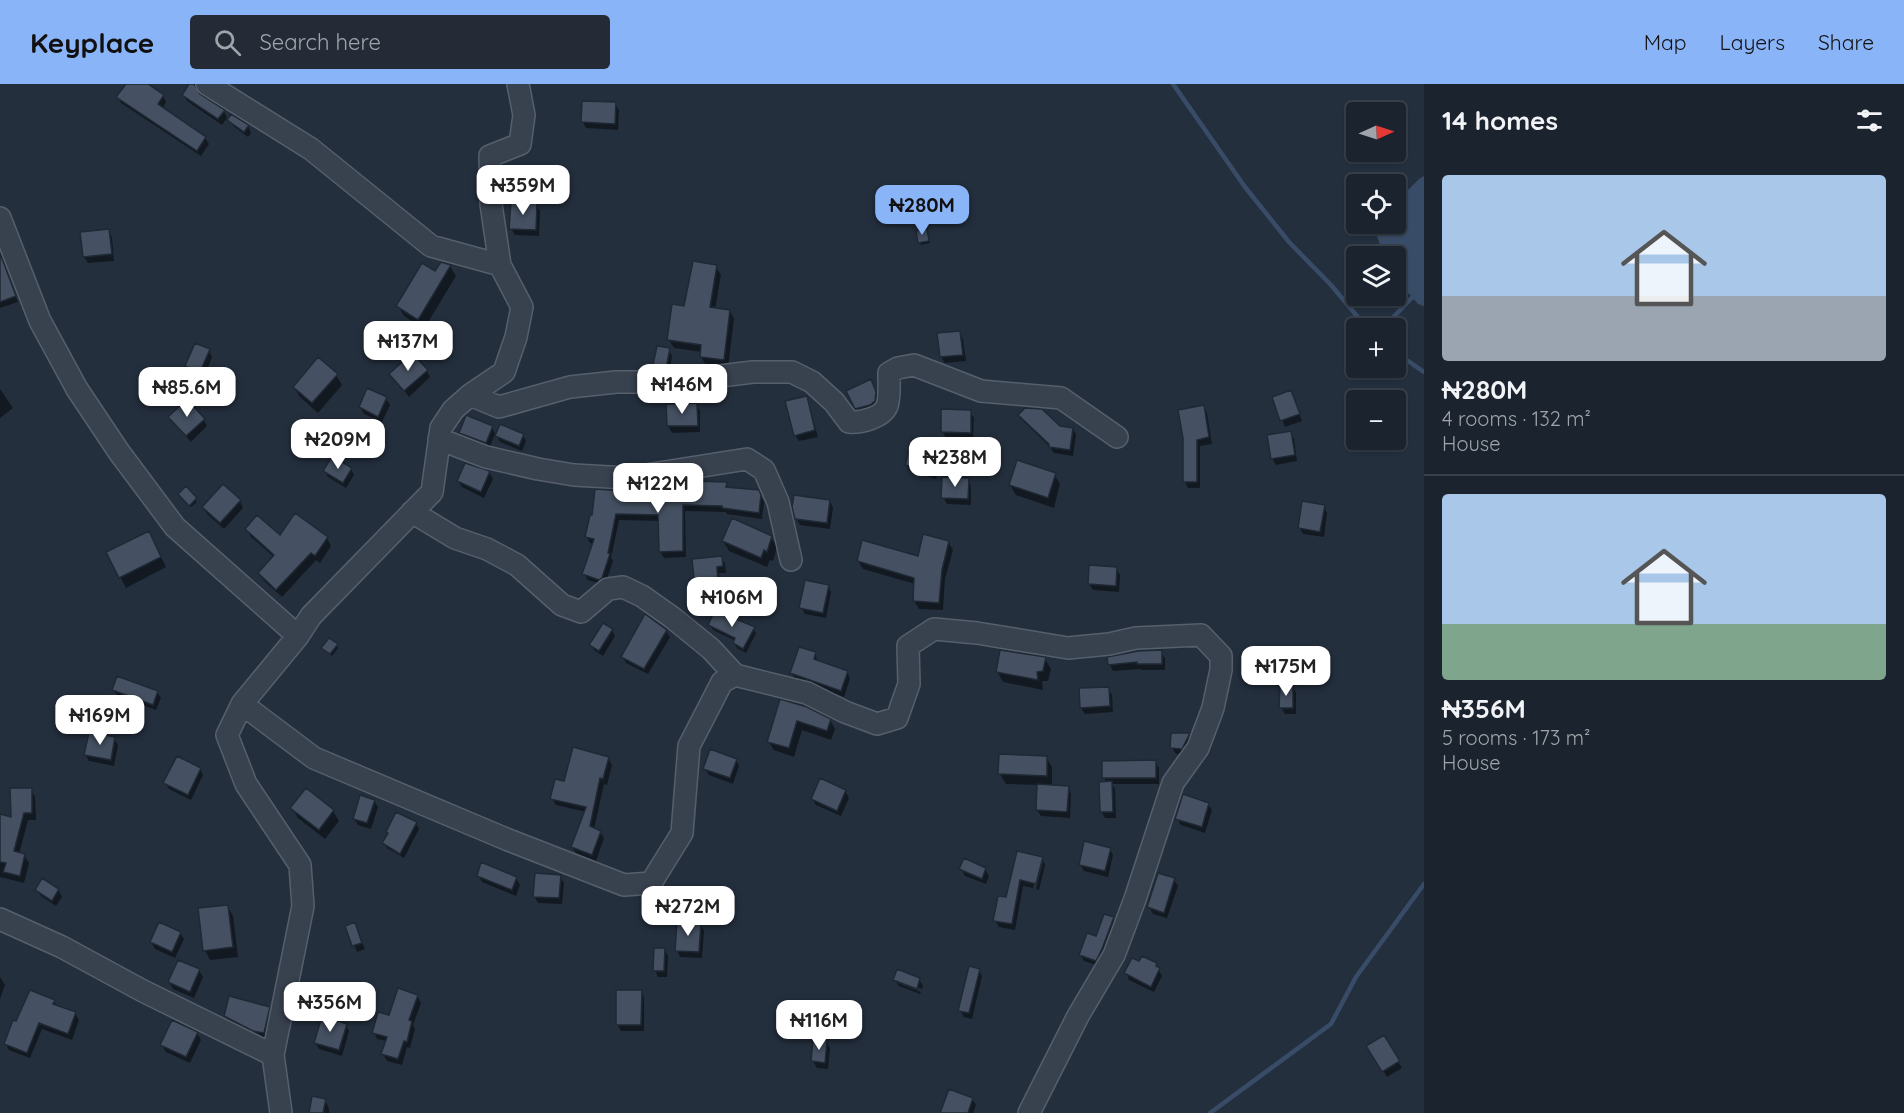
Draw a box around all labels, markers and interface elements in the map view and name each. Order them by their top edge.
search box [190,15,610,69]
text: Keyplace [30,25,154,60]
icon: search [211,26,244,59]
text: Search here [259,28,381,56]
text: Map [1644,29,1687,55]
text: Layers [1720,29,1785,55]
text: Share [1818,29,1874,55]
north arrow [1346,102,1406,162]
map controls [1346,102,1406,450]
text: 14 homes [1442,104,1558,137]
icon: filters [1853,104,1886,137]
pin: ₦359M [481,165,565,216]
text: ₦359M [491,172,555,197]
button: locate [1346,174,1406,234]
pin: ₦280M [880,185,964,236]
text: ₦280M [889,192,955,217]
icon: home [1610,214,1718,322]
button: layers [1346,246,1406,306]
button: + [1346,318,1406,378]
pin: ₦137M [366,321,450,372]
text: ₦137M [378,328,438,353]
pin: ₦146M [640,364,724,415]
pin: ₦85.6M [138,367,236,418]
text: ₦146M [651,371,713,396]
text: ₦280M [1442,373,1527,406]
text: ₦85.6M [153,374,221,399]
button: − [1346,390,1406,450]
text: 4 rooms · 132 m² [1442,406,1591,431]
pin: ₦209M [296,419,380,470]
text: ₦209M [305,426,371,451]
text: House [1442,431,1501,456]
pin: ₦238M [913,437,997,488]
text: ₦238M [923,444,987,469]
pin: ₦122M [616,463,700,514]
text: ₦122M [627,470,689,495]
icon: home [1610,533,1718,641]
pin: ₦106M [690,577,774,628]
text: ₦106M [701,584,763,609]
pin: ₦175M [1244,646,1328,697]
text: ₦175M [1255,653,1317,678]
text: ₦356M [1442,692,1526,725]
pin: ₦169M [58,695,142,746]
text: ₦169M [69,702,131,727]
text: 5 rooms · 173 m² [1442,725,1590,750]
text: House [1442,750,1501,775]
pin: ₦272M [646,886,730,937]
text: ₦272M [656,893,720,918]
pin: ₦356M [288,982,372,1033]
text: ₦356M [298,989,362,1014]
pin: ₦116M [777,1000,861,1051]
text: ₦116M [790,1007,848,1032]

